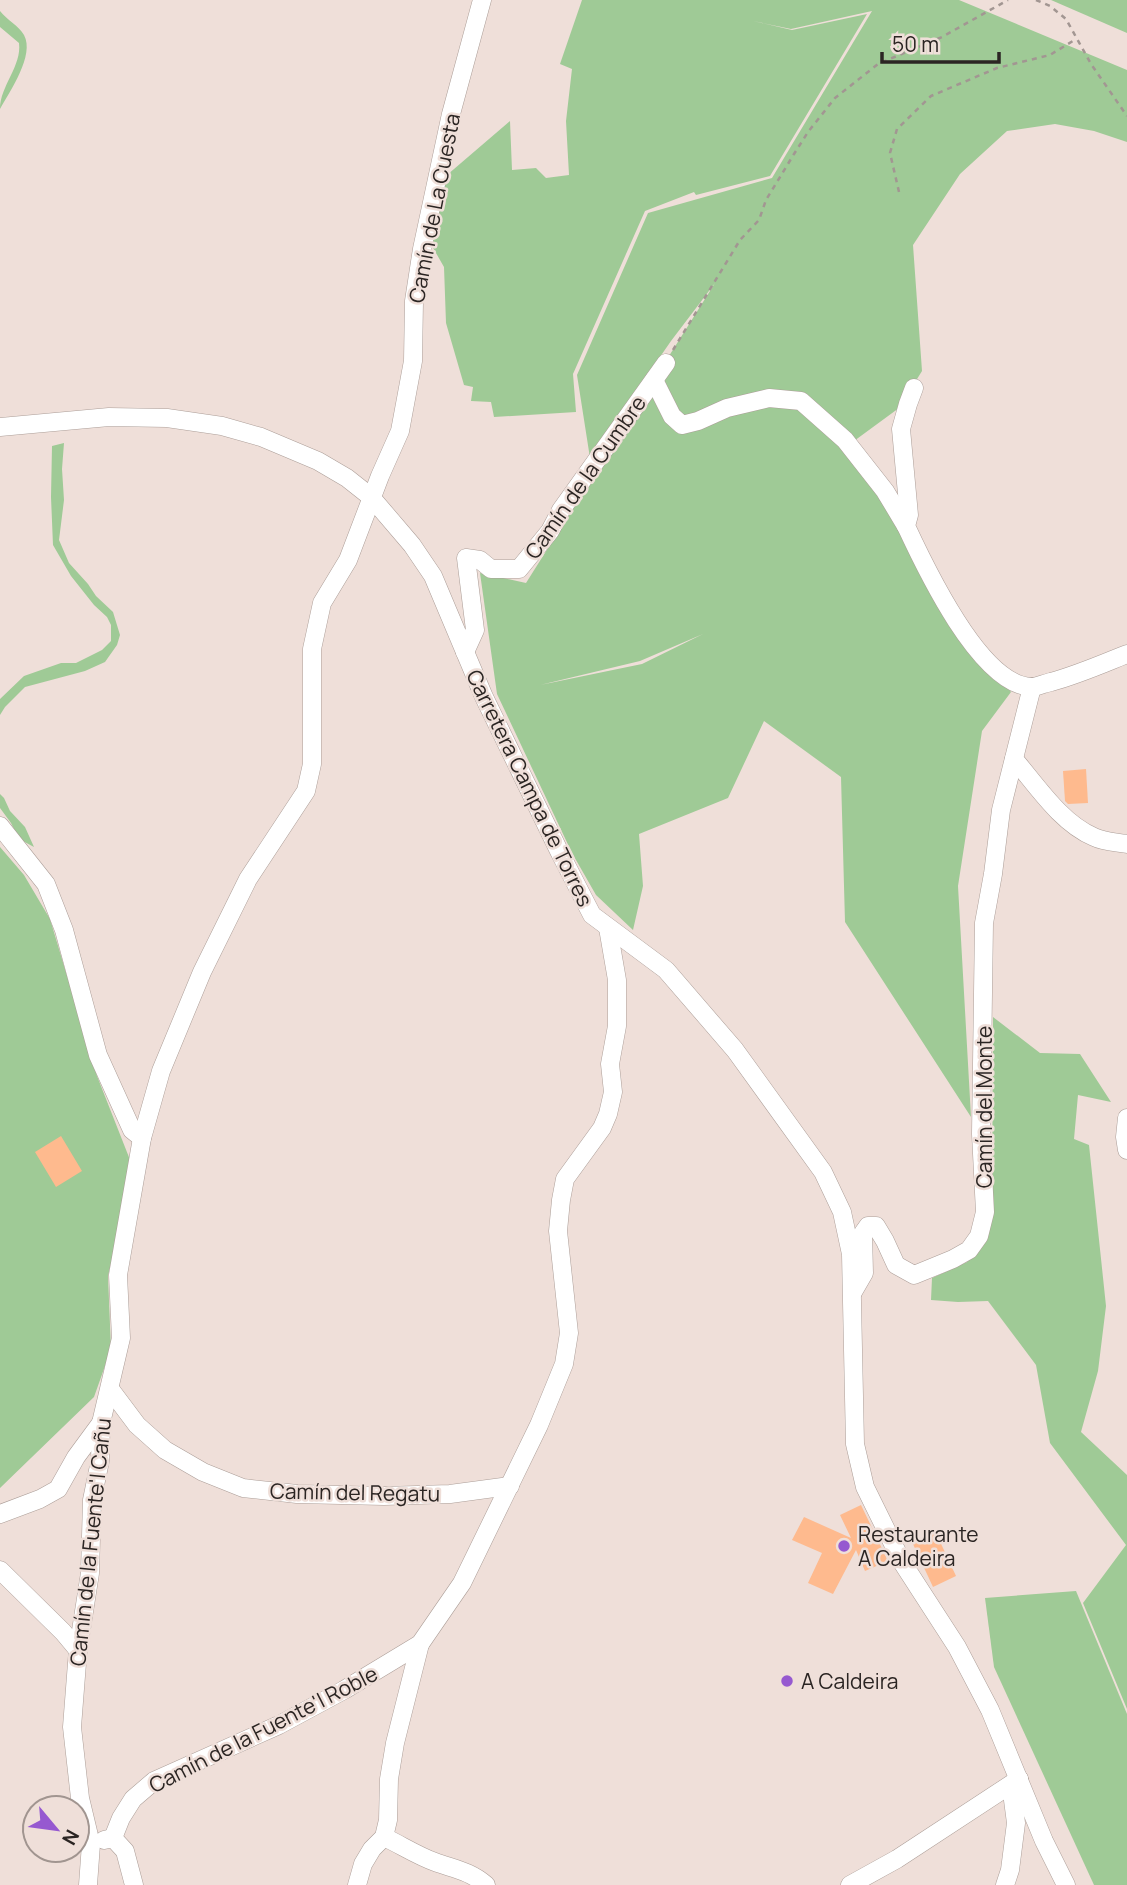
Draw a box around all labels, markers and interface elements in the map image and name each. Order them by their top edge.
scale bar [882,21,999,65]
text: 50 m [892,30,939,58]
street label: Camín de La Cuesta [402,111,466,305]
street label: Camín de la Cumbre [518,390,652,564]
street label: Carretera Campa de Torres [460,665,600,911]
street label: Camín del Monte [970,1026,998,1188]
street label: Camín de la Fuente'l Cañu [63,1417,117,1667]
street label: Camín del Regatu [270,1477,440,1507]
place label: Restaurante A Caldeira [858,1520,979,1572]
marker: Restaurante A Caldeira [836,1538,852,1554]
street label: Camín de la Fuente'l Roble [144,1659,382,1799]
place label: A Caldeira [801,1667,899,1695]
marker: A Caldeira [779,1673,795,1689]
north arrow [21,1794,91,1864]
text: N [56,1825,86,1850]

